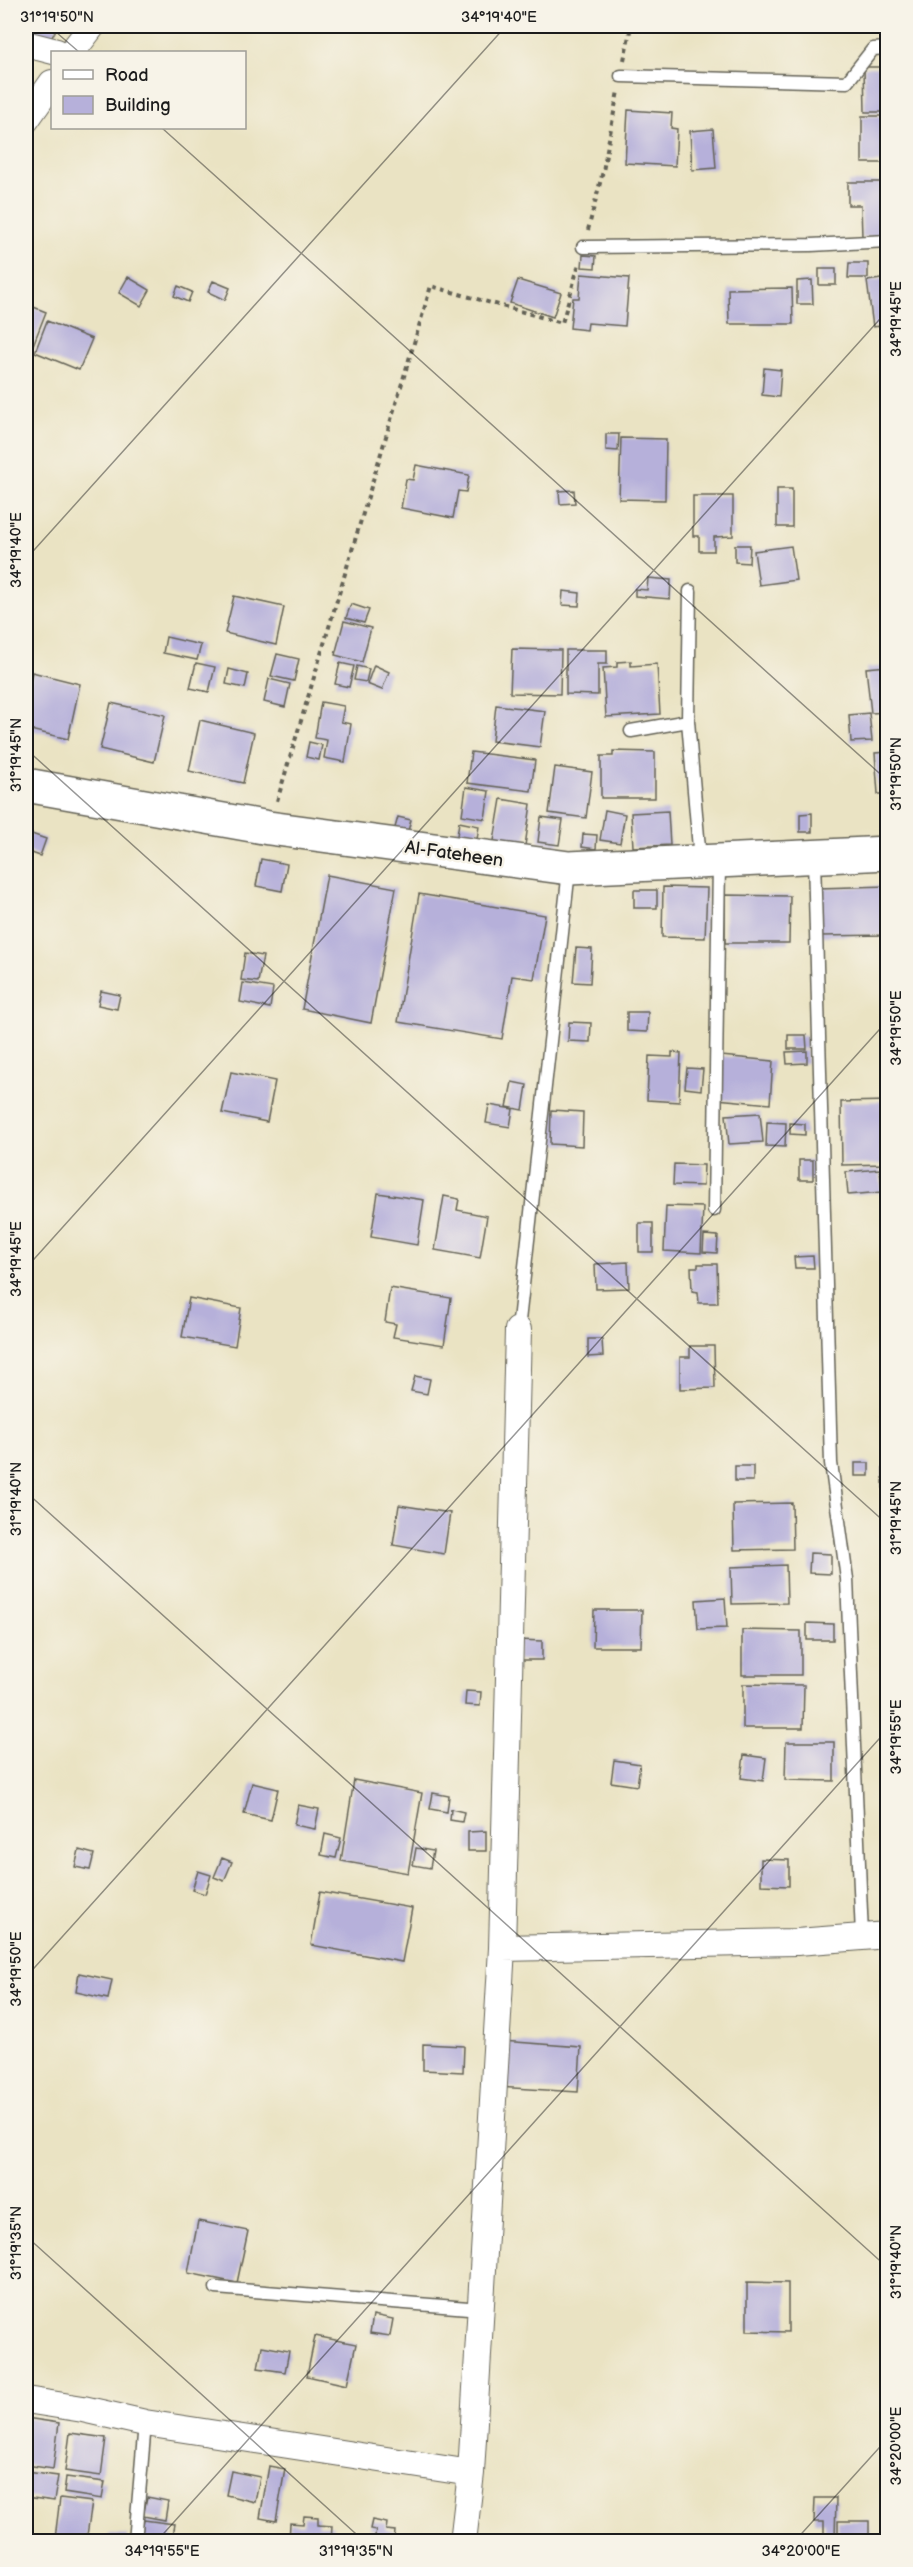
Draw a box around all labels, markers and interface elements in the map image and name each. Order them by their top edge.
text: 31°19'50"N [20,8,94,27]
text: 34°19'40"E [461,8,537,27]
legend [51,51,246,129]
text: Road [105,65,149,86]
text: Building [105,95,171,116]
text: 34°19'45"E [887,281,906,357]
text: 34°19'40"E [7,512,26,588]
text: 31°19'45"N [7,718,26,792]
text: 31°19'50"N [887,737,906,811]
street label: Al-Fateheen [403,837,505,871]
text: 34°19'50"E [887,990,906,1066]
text: 34°19'45"E [7,1221,26,1297]
text: 31°19'40"N [7,1462,26,1536]
text: 31°19'45"N [887,1481,906,1555]
text: 34°19'55"E [887,1699,906,1775]
text: 34°19'50"E [7,1931,26,2007]
text: 31°19'35"N [7,2206,26,2280]
text: 31°19'40"N [887,2225,906,2299]
text: 34°20'00"E [887,2406,906,2485]
text: 34°19'55"E [124,2542,200,2561]
text: 31°19'35"N [319,2542,393,2561]
text: 34°20'00"E [762,2542,841,2561]

